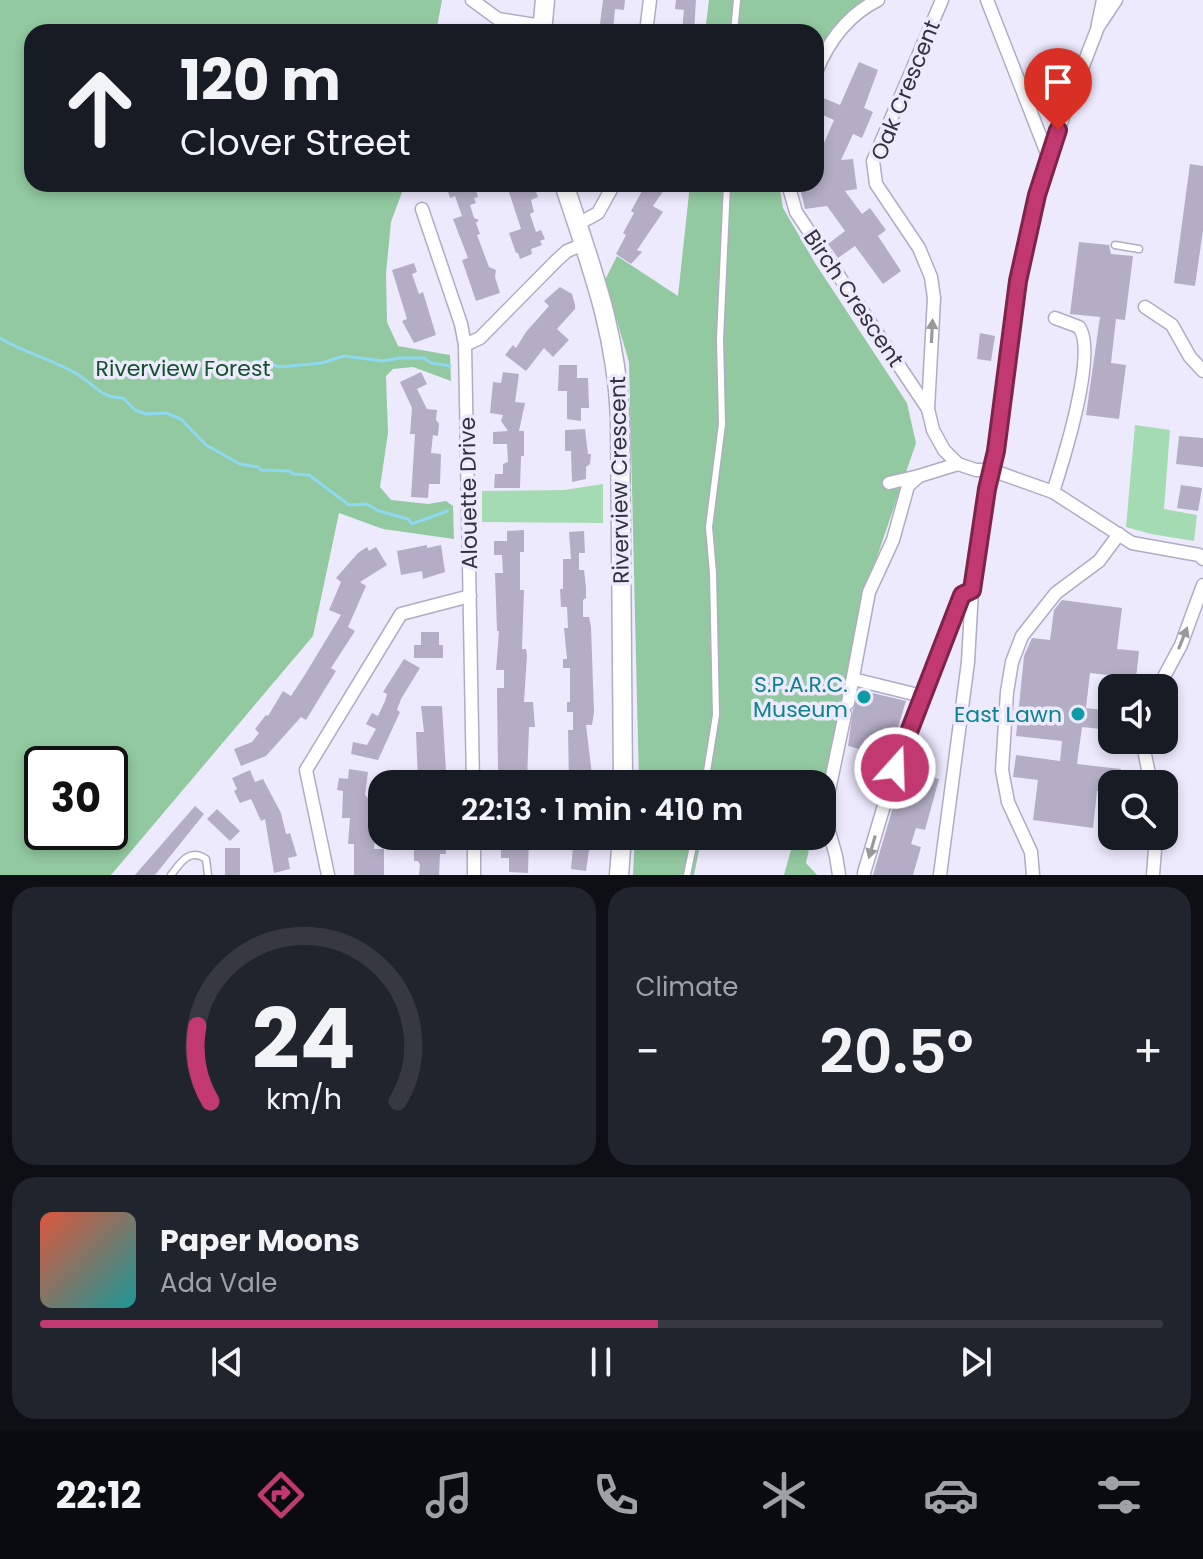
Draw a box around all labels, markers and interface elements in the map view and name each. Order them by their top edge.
street label: Oak Crescent [863,15,948,165]
text: 120 m [180,41,341,120]
pin [1024,48,1092,130]
icon: ahead [48,56,152,160]
icon: arrive [1036,60,1080,104]
text: Clover Street [180,117,411,168]
street label: Birch Crescent [796,223,911,373]
one-way arrow [926,318,939,343]
park label: Riverview Forest [96,353,270,384]
street label: Riverview Crescent [602,376,637,584]
street label: Alouette Drive [452,416,485,570]
one-way arrow [1177,626,1190,650]
place label: S.P.A.R.C. Museum [753,669,848,725]
map controls [1098,674,1178,850]
button: sound [1098,674,1178,754]
marker: S.P.A.R.C. Museum [855,688,873,706]
place label: East Lawn [954,699,1062,730]
marker: East Lawn [1069,705,1087,723]
position arrow [853,726,937,810]
speed limit sign: 30 [24,746,128,850]
button: search [1098,770,1178,850]
text: 22:13 · 1 min · 410 m [461,788,743,831]
one-way arrow [865,836,878,860]
text: Climate [636,969,738,1005]
text: 24 [252,981,356,1097]
text: 20.5° [819,1010,973,1094]
text: − [636,1021,660,1082]
text: + [1133,1021,1163,1082]
text: km/h [266,1079,342,1119]
text: Paper Moons [160,1219,360,1262]
text: Ada Vale [160,1265,277,1301]
icon: previous [205,1340,249,1384]
icon: pause [579,1340,623,1384]
icon: next [954,1340,998,1384]
icon: directions [253,1467,309,1523]
icon: music [421,1467,477,1523]
icon: phone [588,1467,644,1523]
icon: climate [756,1467,812,1523]
icon: car [923,1467,979,1523]
icon: filters [1091,1467,1147,1523]
text: 22:12 [56,1470,141,1521]

